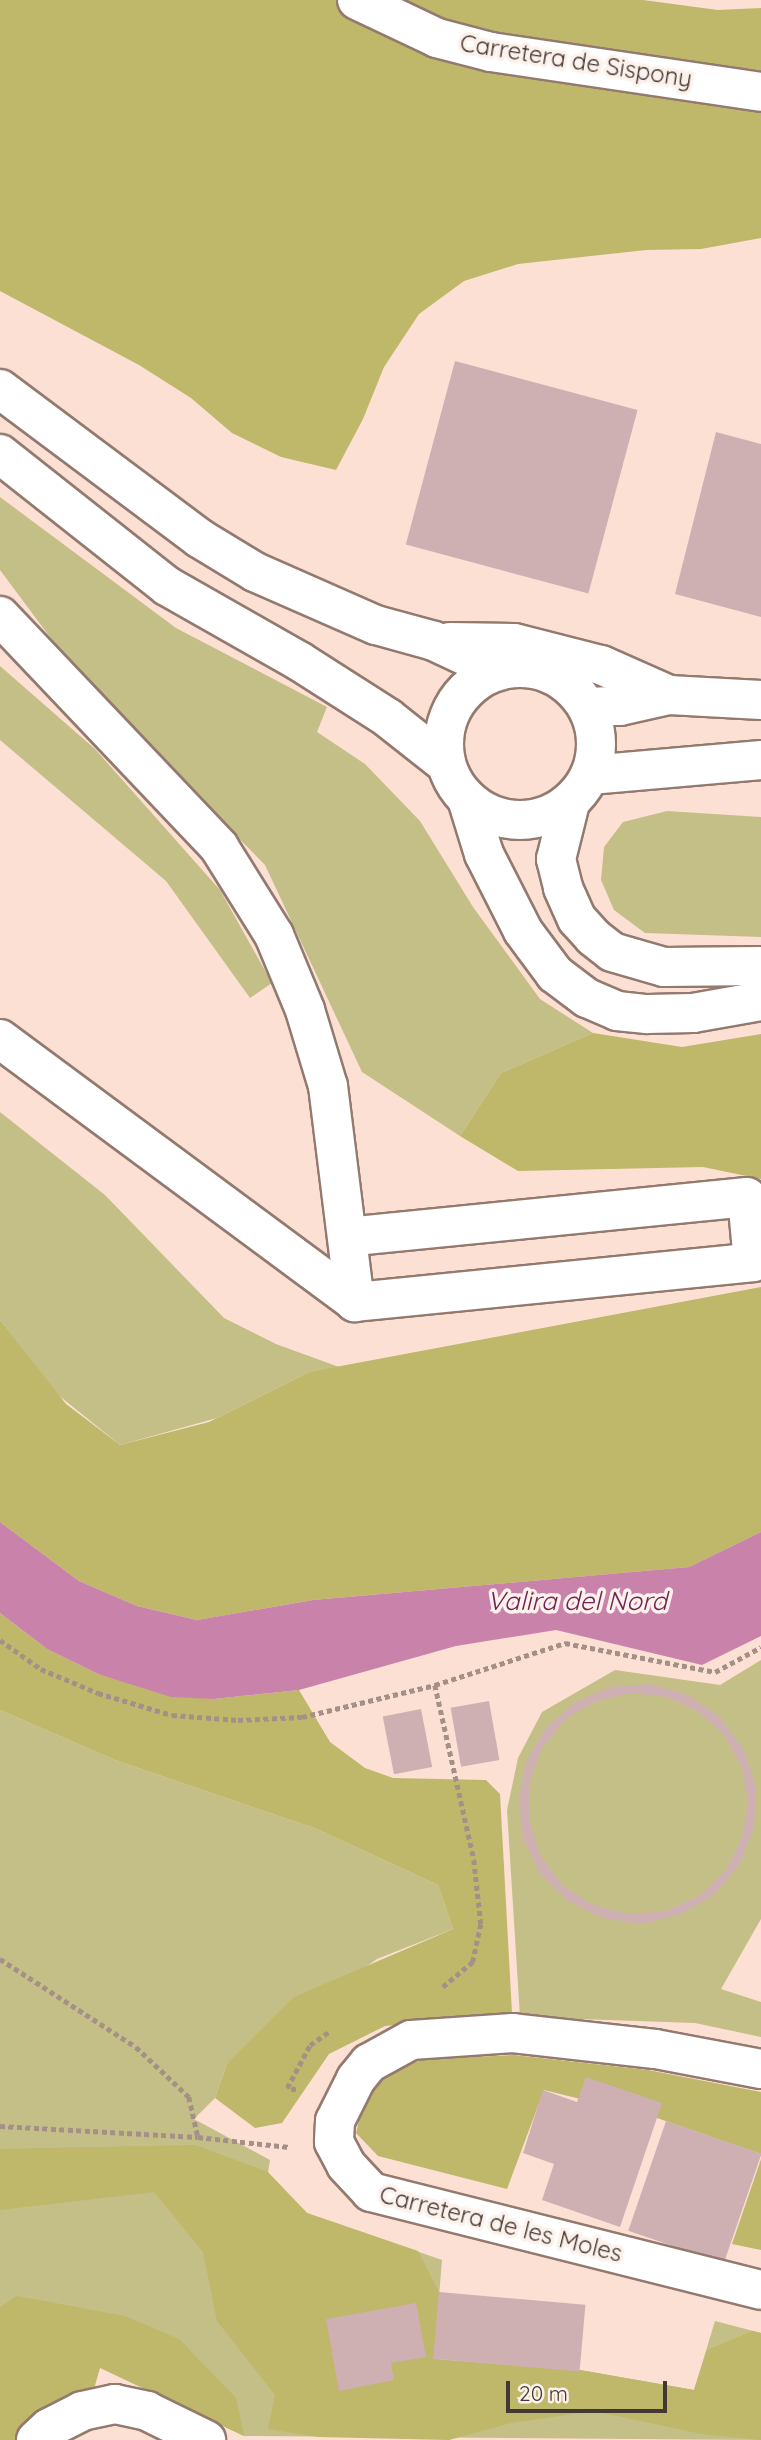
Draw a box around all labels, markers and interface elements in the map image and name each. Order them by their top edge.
street label: Carretera de Sispony [458,28,694,94]
water label: Valira del Nord [487,1585,667,1617]
street label: Carretera de les Moles [377,2180,625,2268]
scale bar [509,2366,670,2410]
text: 20 m [519,2380,568,2406]

